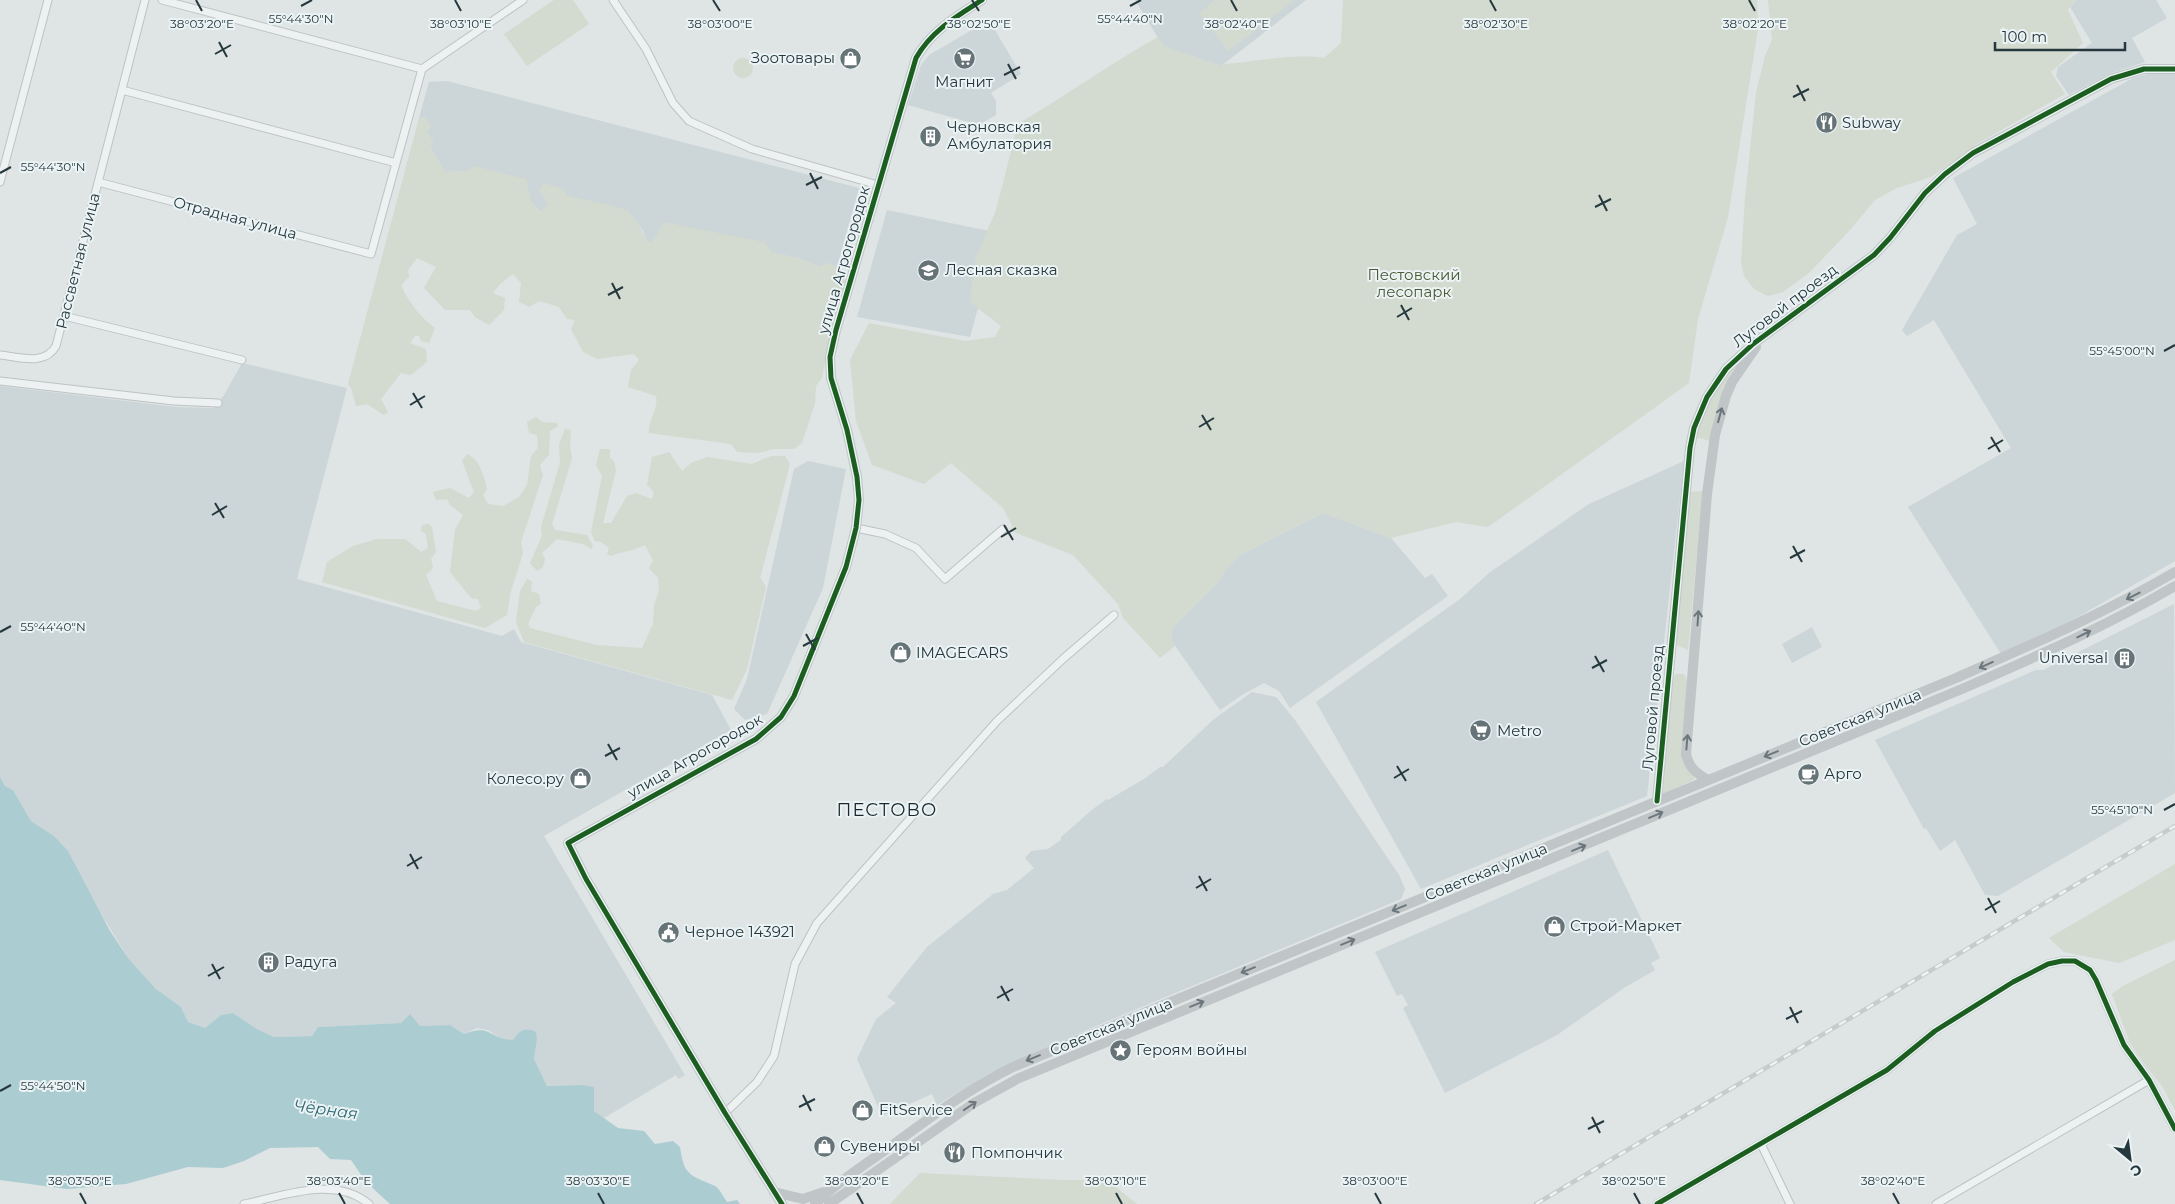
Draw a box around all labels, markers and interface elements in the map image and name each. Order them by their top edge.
text: 55°44'30"N [268,11,334,26]
text: 55°44'40"N [1097,11,1163,26]
text: 38°03'20"E [170,16,234,31]
text: 38°03'10"E [430,16,492,31]
text: 38°03'00"E [688,16,752,31]
text: 38°02'50"E [947,16,1011,31]
text: 38°02'40"E [1205,16,1269,31]
text: 38°02'30"E [1464,16,1528,31]
text: 38°02'20"E [1723,16,1787,31]
scale bar [1995,20,2125,52]
text: 100 m [2002,27,2047,46]
shop icon: Зоотовары [839,46,863,70]
supermarket icon: Магнит [952,47,976,71]
place label: Зоотовары [751,48,835,67]
place label: Магнит [935,72,994,91]
restaurant icon: Subway [1814,111,1838,135]
place label: Subway [1842,113,1902,132]
place label: Черновская Амбулатория [947,117,1052,153]
building icon: Черновская Амбулатория [919,124,943,148]
text: 55°44'30"N [20,159,86,174]
street label: улица Агрогородок [813,183,874,337]
street label: Рассветная улица [51,191,104,331]
street label: Отрадная улица [171,192,299,243]
school or university icon: Лесная сказка [917,258,941,282]
place label: Лесная сказка [945,260,1057,279]
street label: Луговой проезд [1729,260,1841,351]
park label: Пестовский лесопарк [1367,265,1461,301]
text: 55°45'00"N [2089,343,2155,358]
one-way arrow [1715,407,1725,423]
one-way arrow [2125,591,2140,601]
one-way arrow [1693,610,1702,626]
text: 55°44'40"N [20,619,86,634]
one-way arrow [2076,629,2091,638]
shop icon: IMAGECARS [888,641,912,665]
place label: IMAGECARS [916,643,1008,662]
street label: Луговой проезд [1638,644,1667,772]
building icon: Universal [2112,646,2136,670]
place label: Universal [2039,648,2108,667]
one-way arrow [1979,661,1994,670]
street label: Советская улица [1796,684,1924,751]
street label: улица Агрогородок [623,709,766,803]
supermarket icon: Metro [1469,719,1493,743]
place label: Metro [1497,721,1542,740]
one-way arrow [1682,734,1692,750]
one-way arrow [1764,750,1779,759]
cafe icon: Арго [1796,762,1820,786]
place label: Арго [1824,764,1862,783]
shop icon: Колесо.ру [568,767,592,791]
place label: Колесо.ру [486,769,565,788]
district label: ПЕСТОВО [837,799,937,821]
text: 55°45'10"N [2091,802,2153,817]
one-way arrow [1648,810,1663,820]
street label: Советская улица [1422,838,1550,905]
one-way arrow [1571,842,1586,852]
one-way arrow [1391,904,1407,913]
shop icon: Строй-Маркет [1542,914,1566,938]
place label: Строй-Маркет [1570,916,1682,935]
public building icon: Черное 143921 [657,920,681,944]
place label: Черное 143921 [685,922,795,941]
one-way arrow [1340,937,1355,947]
building icon: Радуга [256,950,280,974]
place label: Радуга [284,952,337,971]
one-way arrow [1241,966,1256,975]
street label: Советская улица [1047,993,1175,1060]
one-way arrow [1189,999,1204,1008]
place icon: Героям войны [1108,1038,1132,1062]
place label: Героям войны [1136,1040,1247,1059]
one-way arrow [1026,1054,1041,1064]
text: 55°44'50"N [21,1078,85,1093]
water label: Чёрная [293,1096,359,1123]
shop icon: FitService [851,1098,875,1122]
place label: FitService [879,1100,953,1119]
one-way arrow [962,1101,976,1111]
shop icon: Сувениры [812,1134,836,1158]
north arrow [2105,1134,2155,1184]
place label: Сувениры [840,1136,920,1155]
restaurant icon: Помпончик [943,1141,967,1165]
place label: Помпончик [971,1143,1063,1162]
text: С [2127,1160,2145,1181]
text: 38°03'50"E [48,1173,112,1188]
text: 38°03'40"E [307,1173,371,1188]
text: 38°03'30"E [566,1173,630,1188]
text: 38°03'20"E [825,1173,889,1188]
text: 38°03'10"E [1085,1173,1147,1188]
text: 38°03'00"E [1343,1173,1407,1188]
text: 38°02'50"E [1602,1173,1666,1188]
text: 38°02'40"E [1861,1173,1925,1188]

